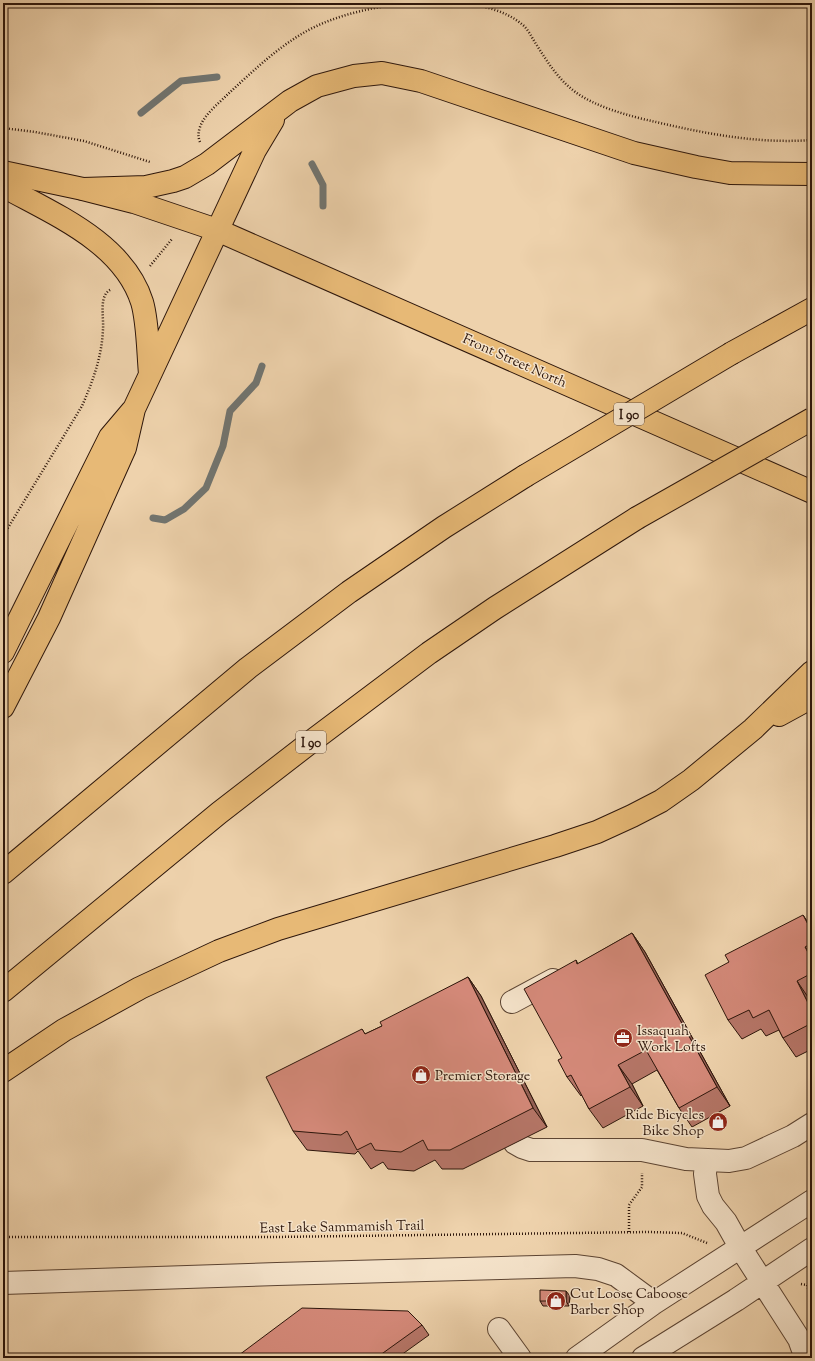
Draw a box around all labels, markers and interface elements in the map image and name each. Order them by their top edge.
street label: Front Street North [459,330,570,394]
road number: I 90 [614,403,644,425]
road number: I 90 [296,731,326,753]
place label: Issaquah Work Lofts [637,1022,706,1058]
office icon: Issaquah Work Lofts [612,1027,634,1049]
shop icon: Premier Storage [410,1064,432,1086]
place label: Premier Storage [435,1067,530,1087]
place label: Ride Bicycles Bike Shop [625,1106,704,1142]
shop icon: Ride Bicycles Bike Shop [707,1111,729,1133]
street label: East Lake Sammamish Trail [259,1217,425,1239]
place label: Cut Loose Caboose Barber Shop [570,1285,688,1321]
shop icon: Cut Loose Caboose Barber Shop [545,1290,567,1312]

